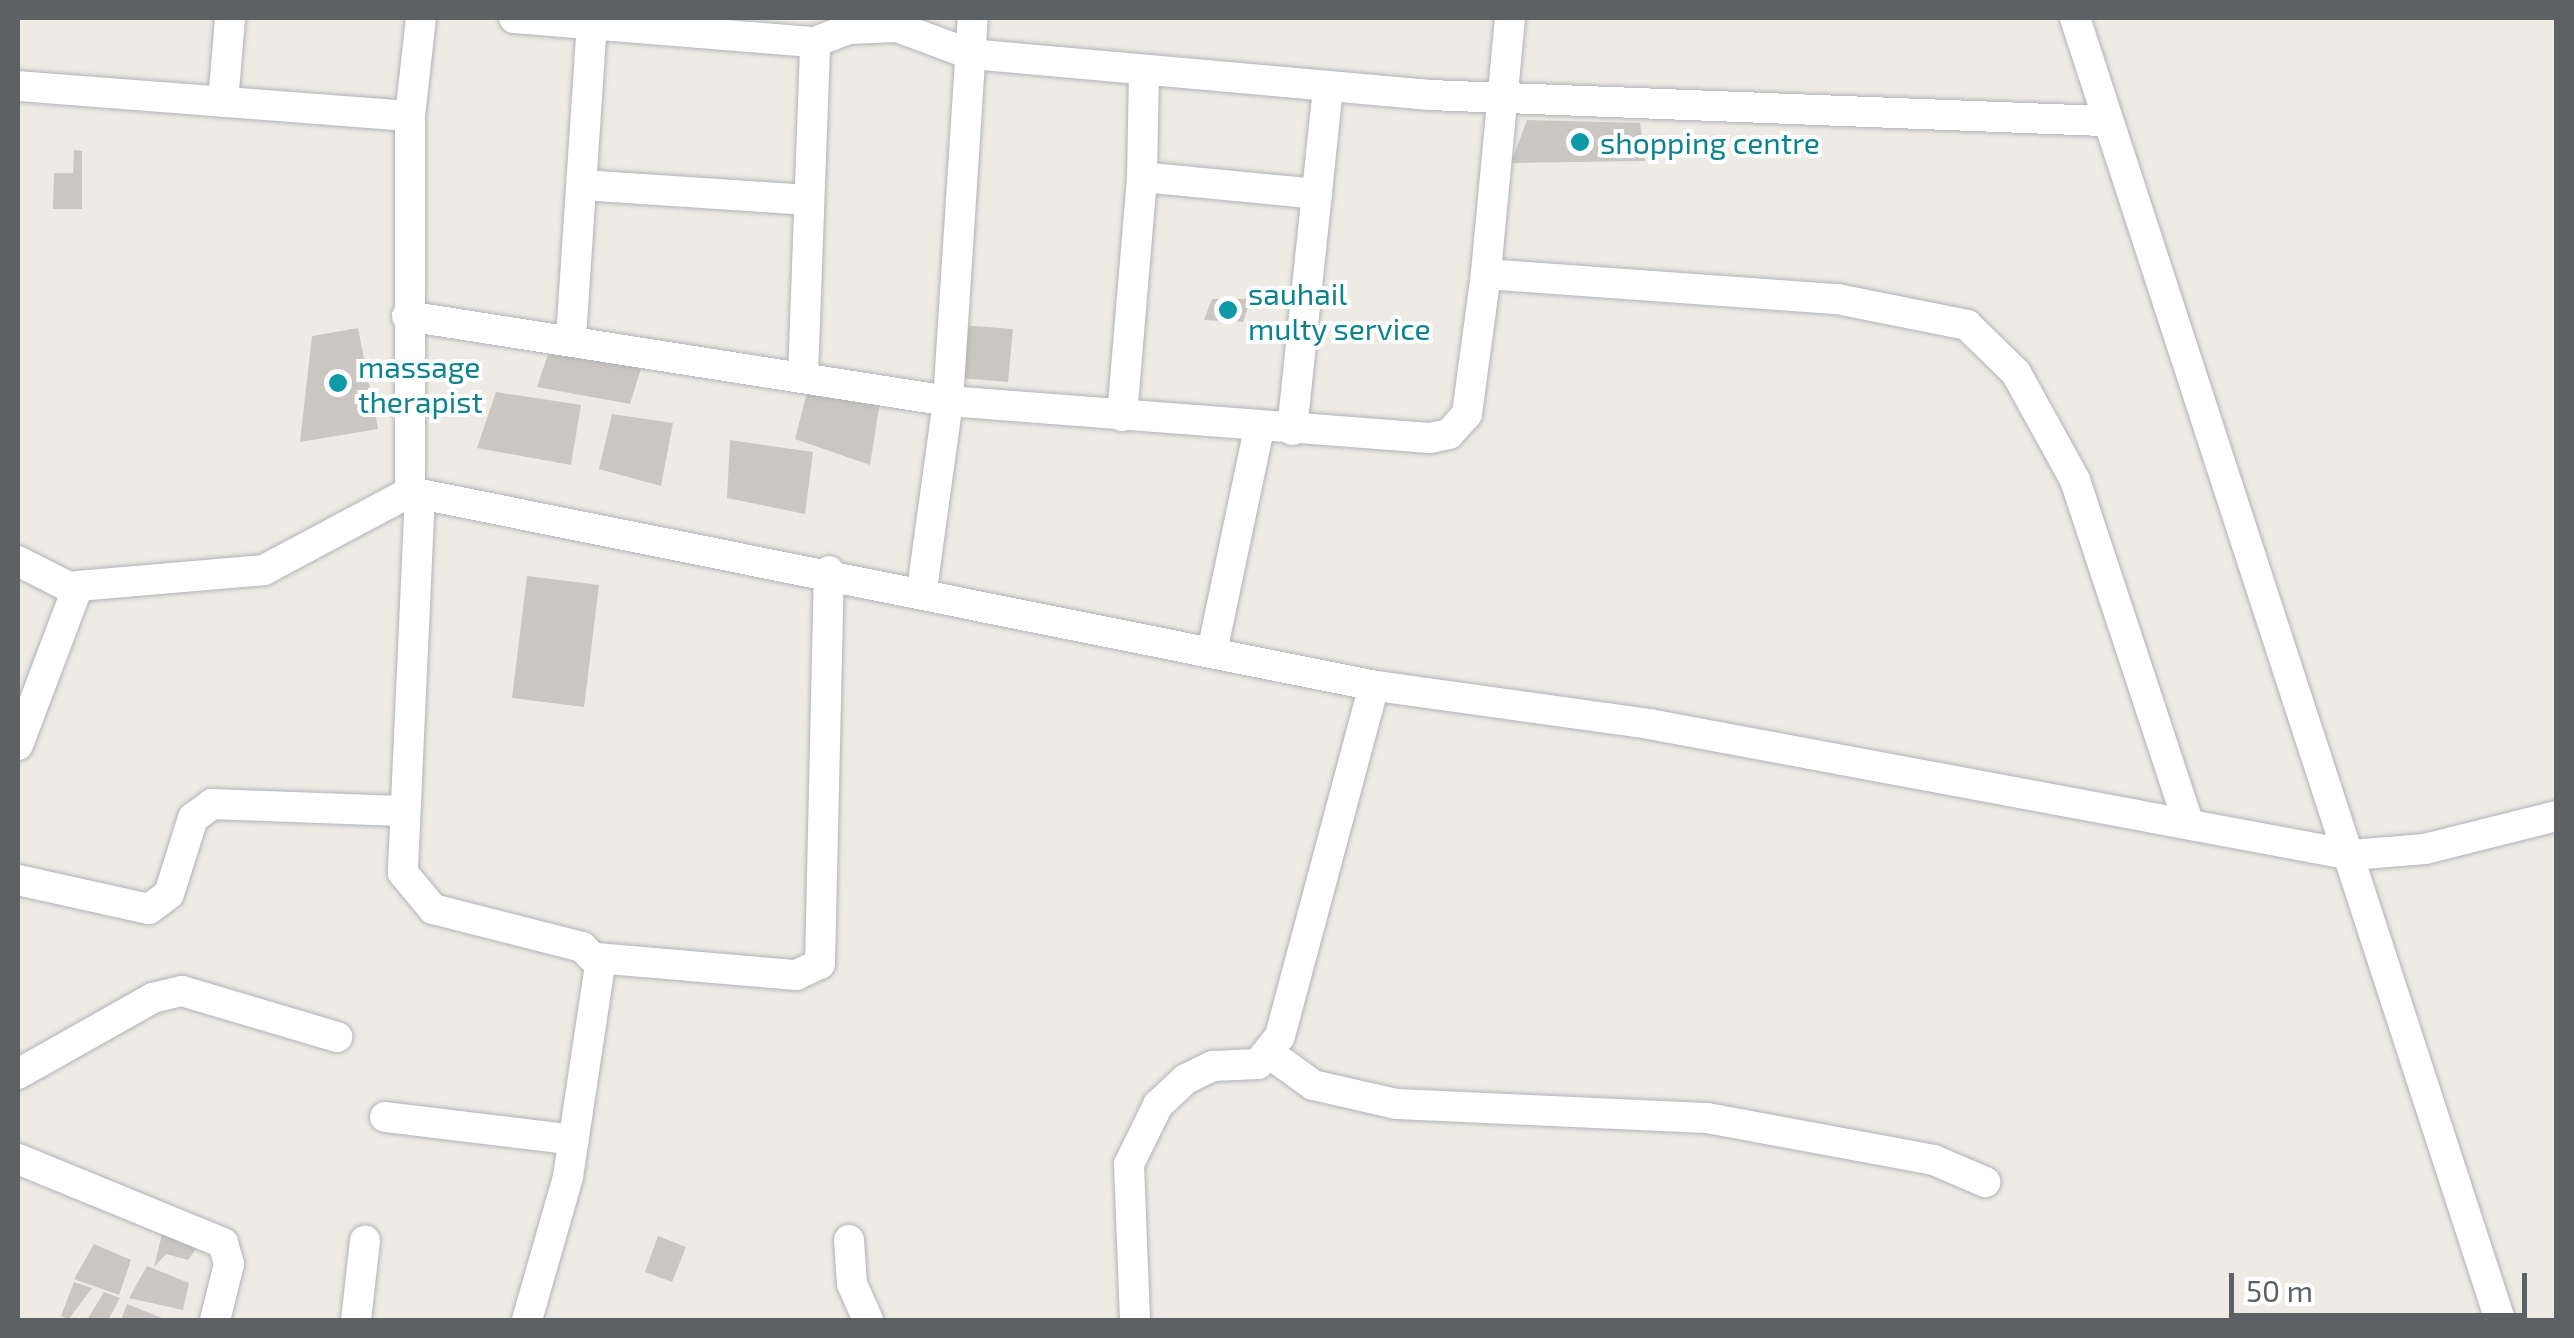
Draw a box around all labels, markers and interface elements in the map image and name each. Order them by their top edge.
place label: shopping centre [1600,124,1820,160]
marker: shopping centre [1569,131,1591,153]
place label: sauhail multy service [1248,275,1431,346]
marker: sauhail multy service [1217,299,1239,321]
place label: massage therapist [358,348,483,418]
marker: massage therapist [327,372,349,394]
scale bar [2234,1253,2532,1315]
text: 50 m [2246,1272,2313,1308]

